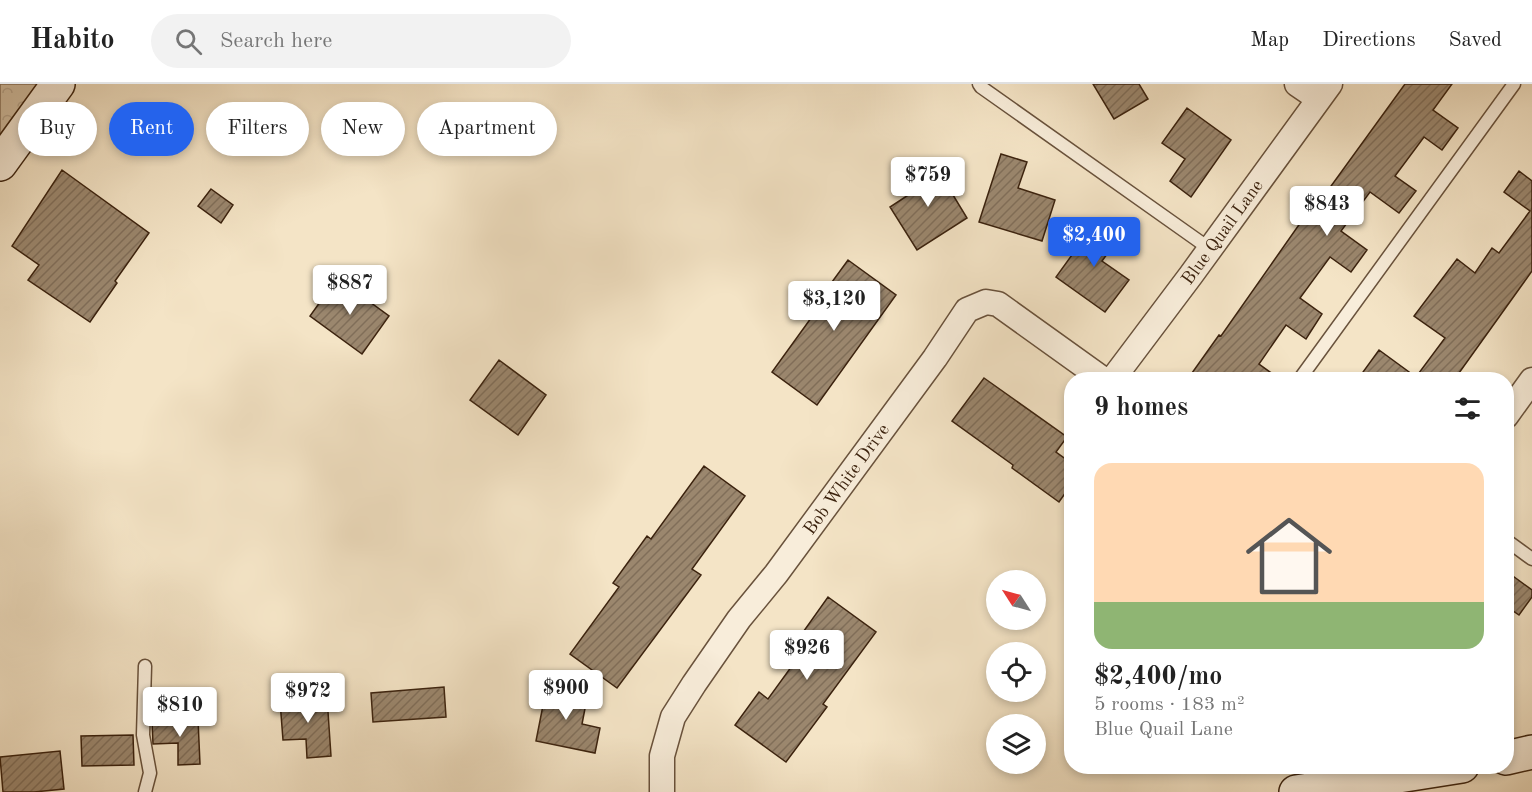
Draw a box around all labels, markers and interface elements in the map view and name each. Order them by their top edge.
search box [151,14,571,68]
icon: search [172,25,205,58]
text: Habito [30,27,115,55]
text: Search here [220,30,332,52]
text: Map [1250,30,1289,51]
text: Directions [1322,30,1416,51]
text: Saved [1449,30,1502,51]
chip: Buy [18,102,97,156]
chip: Rent [109,102,194,156]
chip: Filters [206,102,309,156]
chip: New [321,102,405,156]
chip: Apartment [417,102,557,156]
pin: $759 [892,157,964,208]
text: $759 [905,166,951,186]
street label: Blue Quail Lane [1179,177,1267,288]
pin: $843 [1291,186,1363,237]
text: $843 [1304,195,1350,215]
pin: $2,400 [1045,217,1143,268]
text: $2,400 [1062,226,1126,246]
pin: $887 [314,265,386,316]
text: $887 [327,274,373,294]
pin: $3,120 [785,281,883,332]
text: $3,120 [802,290,866,310]
icon: filters [1451,392,1484,425]
text: 9 homes [1094,395,1188,421]
street label: Bob White Drive [801,421,893,538]
icon: home [1235,502,1343,610]
north arrow [986,570,1046,630]
map controls [986,570,1046,774]
pin: $926 [771,630,843,681]
text: $926 [784,639,830,659]
button: locate [986,642,1046,702]
text: $2,400/mo [1094,664,1222,690]
pin: $900 [530,670,602,721]
pin: $972 [272,673,344,724]
text: $900 [543,679,589,699]
text: $972 [285,682,331,702]
pin: $810 [144,687,216,738]
text: 5 rooms · 183 m² [1094,695,1244,715]
text: $810 [157,696,203,716]
button: layers [986,714,1046,774]
text: Blue Quail Lane [1094,720,1233,740]

